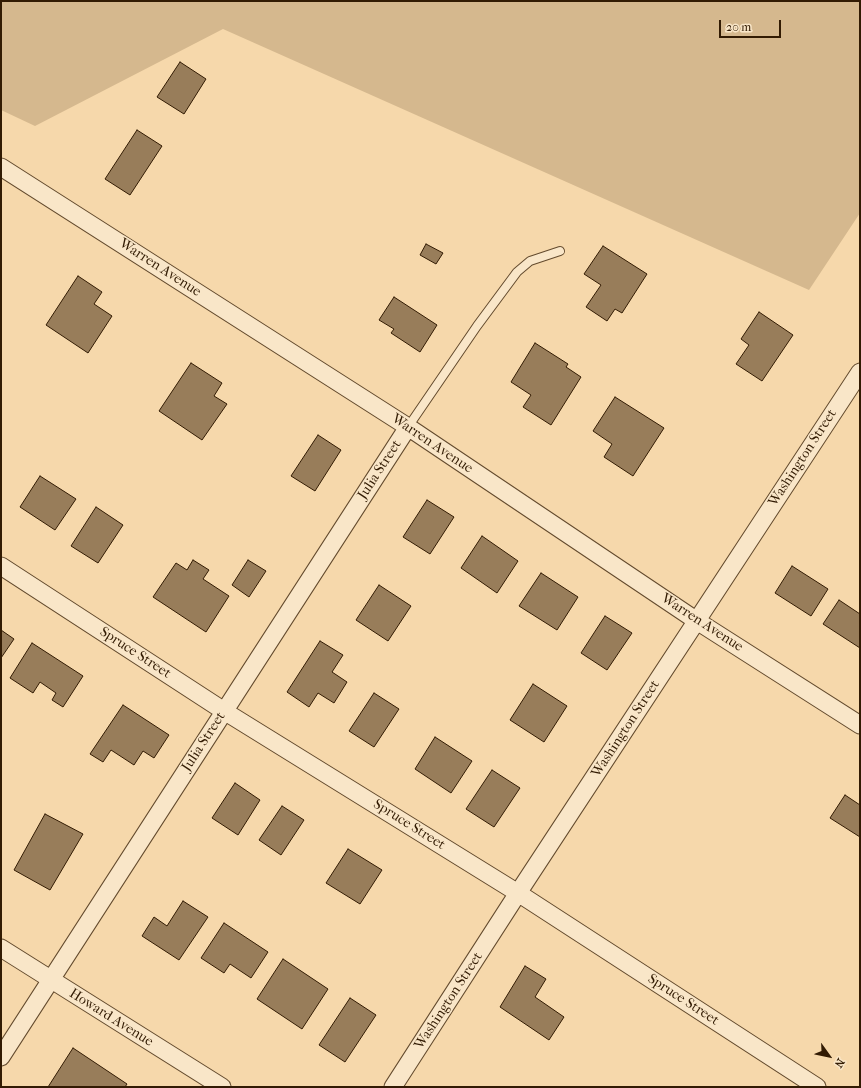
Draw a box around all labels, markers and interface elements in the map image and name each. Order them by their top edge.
scale bar [721,12,783,38]
text: 20 m [726,20,751,34]
street label: Warren Avenue [116,235,204,301]
street label: Washington Street [765,406,841,510]
street label: Warren Avenue [388,411,476,477]
street label: Julia Street [355,437,405,503]
street label: Warren Avenue [658,590,746,656]
street label: Spruce Street [96,624,174,682]
street label: Washington Street [588,677,664,781]
street label: Julia Street [179,709,229,775]
street label: Spruce Street [370,796,448,854]
street label: Washington Street [411,949,487,1053]
street label: Spruce Street [644,971,722,1029]
street label: Howard Avenue [66,985,156,1051]
north arrow [809,1036,849,1076]
text: N [832,1056,847,1070]

